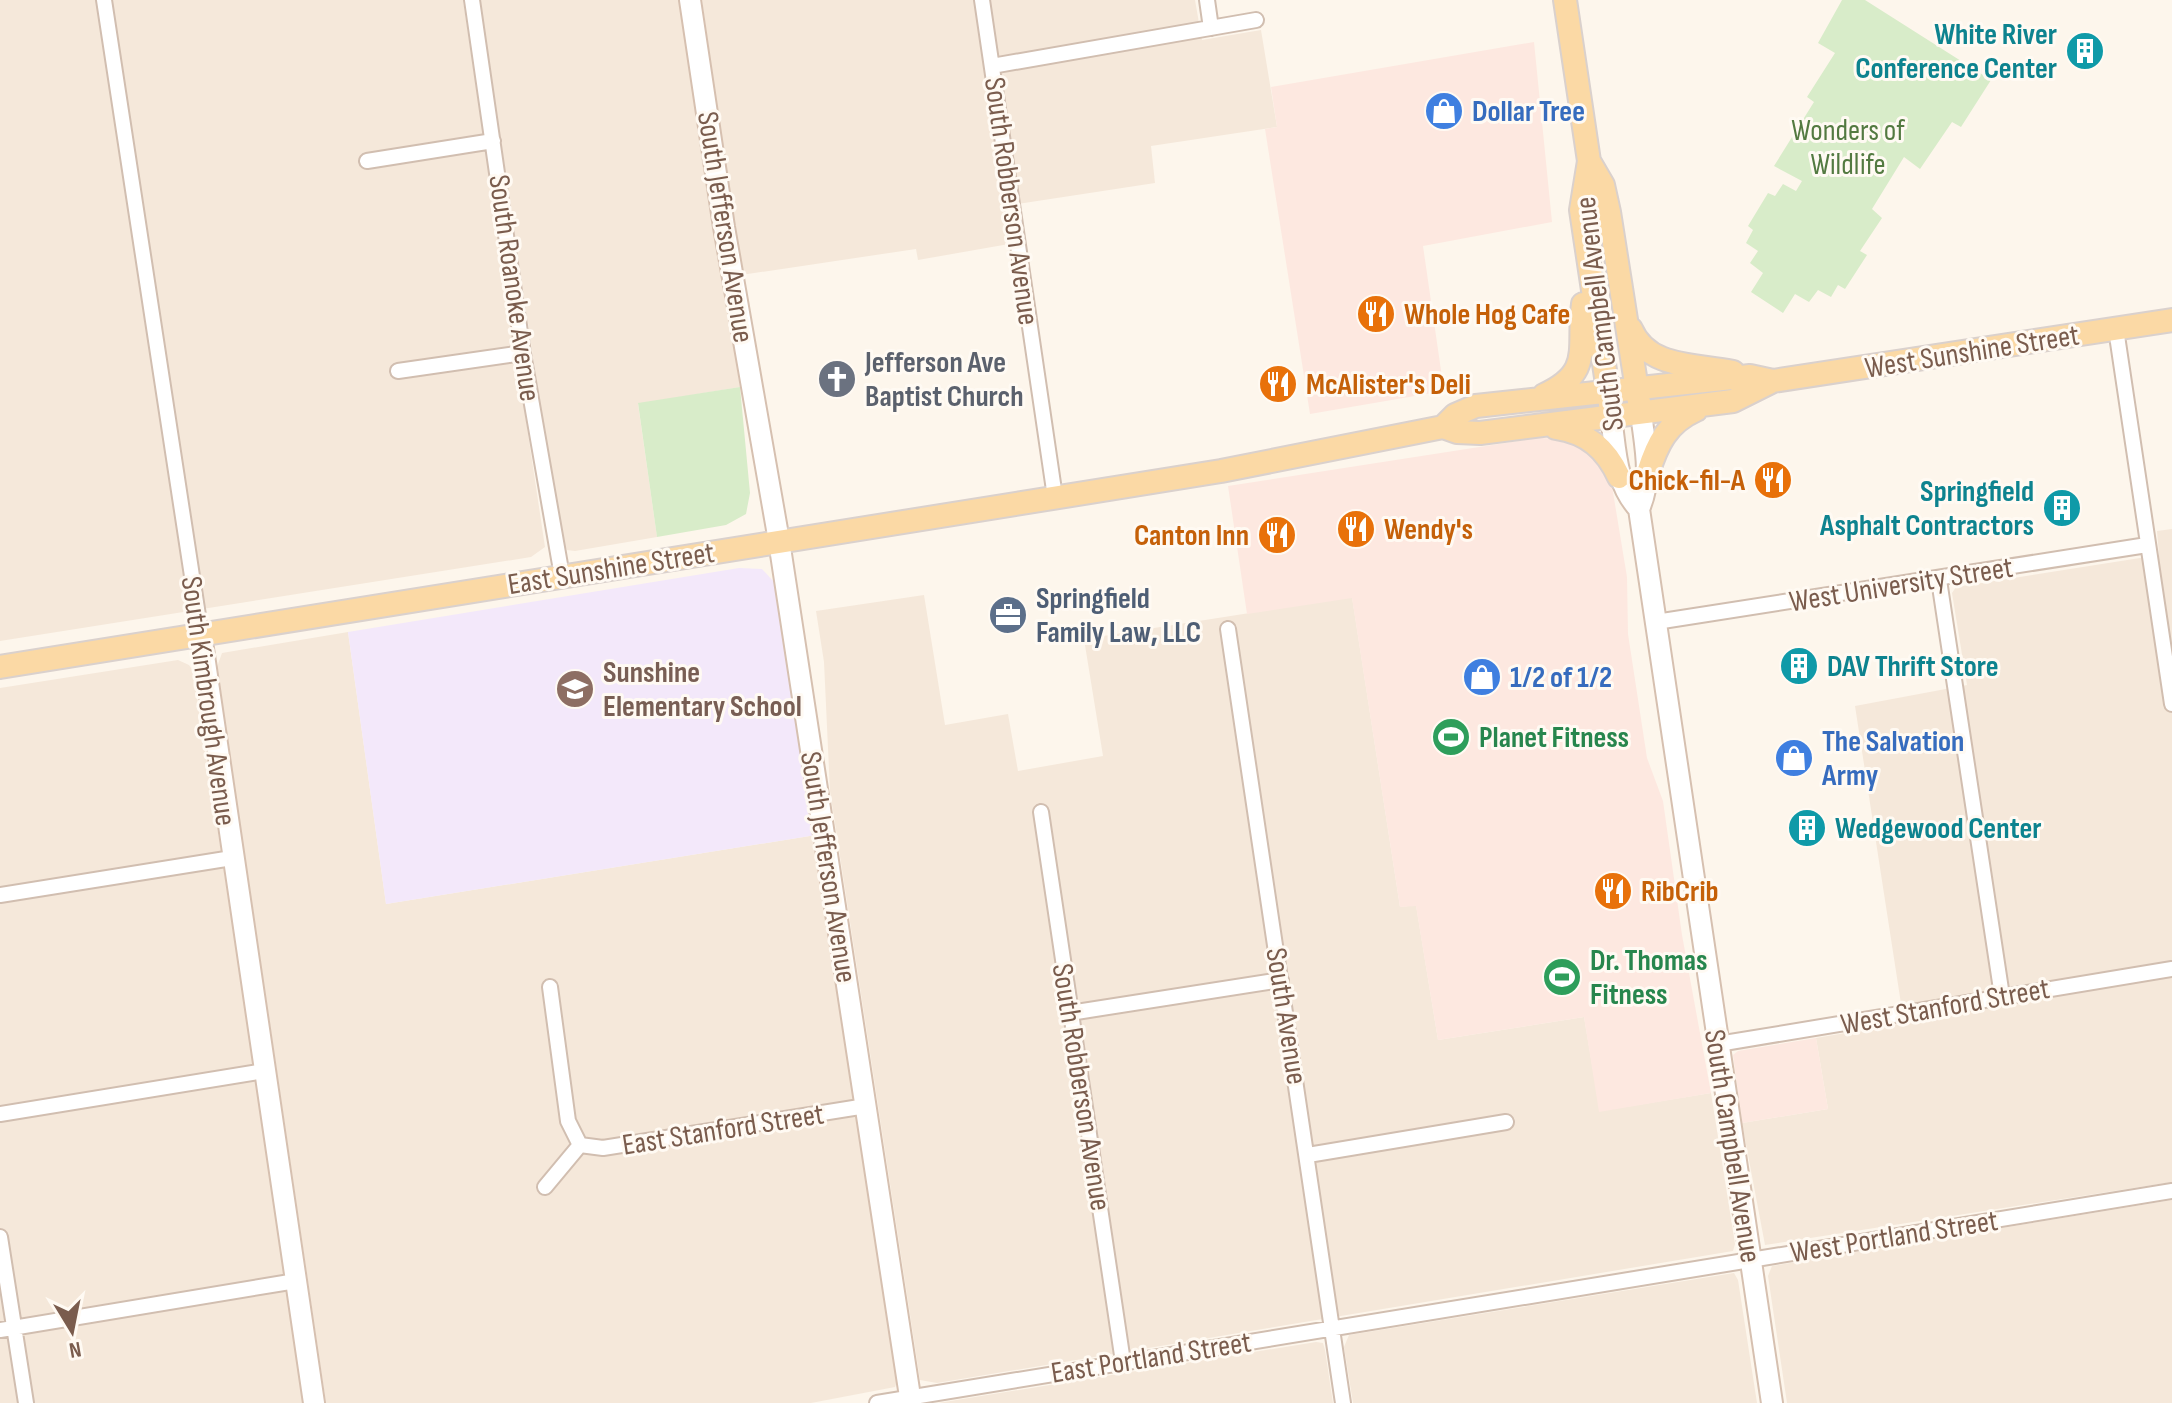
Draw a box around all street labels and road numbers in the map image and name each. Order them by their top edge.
street label: South Robberson Avenue [976,75,1046,327]
street label: South Jefferson Avenue [689,109,761,345]
street label: South Roanoke Avenue [480,172,548,404]
street label: South Campbell Avenue [1568,195,1632,433]
street label: West Sunshine Street [1863,317,2082,387]
street label: East Sunshine Street [505,535,717,603]
street label: West University Street [1787,550,2016,620]
street label: South Kimbrough Avenue [173,574,243,828]
street label: South Jefferson Avenue [792,749,864,985]
street label: South Avenue [1257,945,1315,1087]
street label: South Robberson Avenue [1044,961,1118,1213]
street label: West Stanford Street [1838,971,2052,1043]
street label: South Campbell Avenue [1696,1027,1768,1265]
street label: East Stanford Street [620,1096,827,1164]
street label: West Portland Street [1788,1203,2000,1271]
street label: East Portland Street [1049,1324,1254,1392]

